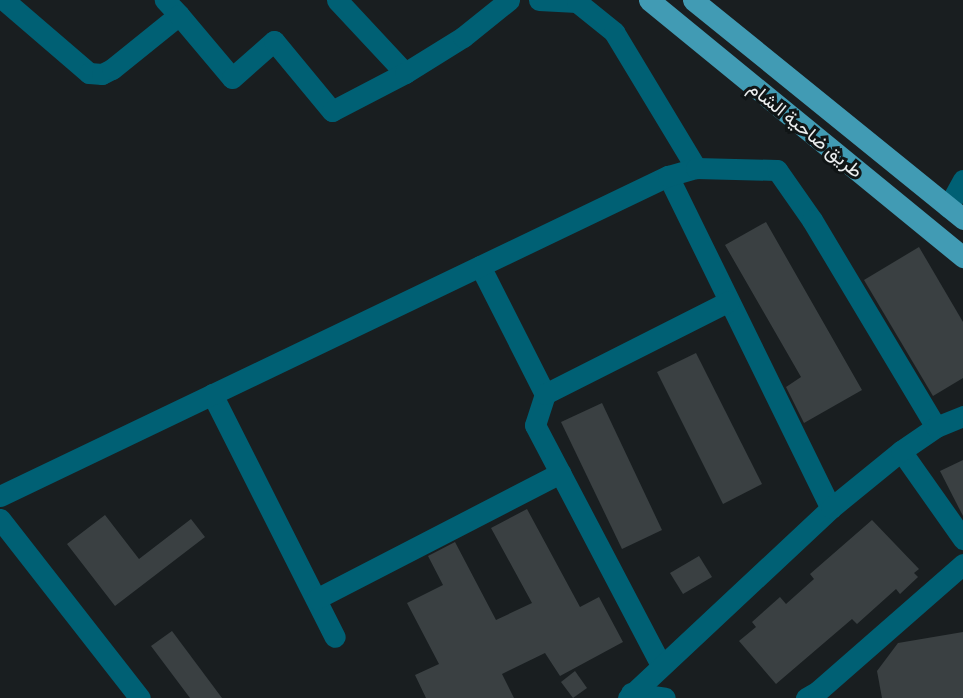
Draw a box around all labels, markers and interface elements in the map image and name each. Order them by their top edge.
street label: طريق ضاحية الشام [744,76,868,182]

